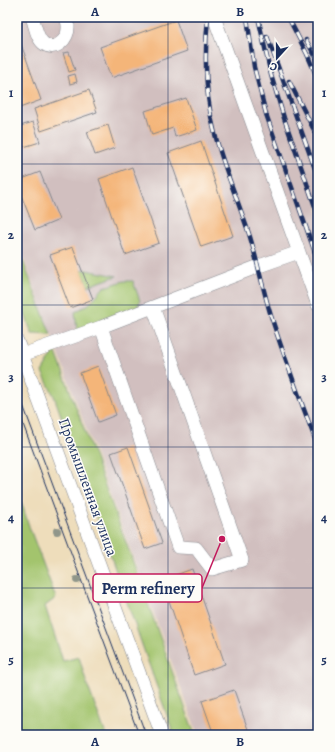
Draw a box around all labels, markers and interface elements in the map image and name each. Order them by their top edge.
text: A [90,3,100,20]
text: B [236,3,244,20]
north arrow [257,38,297,78]
text: С [268,59,279,75]
text: 1 [9,84,14,101]
text: 1 [322,84,327,101]
text: 2 [8,226,15,243]
text: 2 [321,226,328,243]
text: 3 [8,368,14,385]
text: 3 [321,368,327,385]
street label: Промышленная улица [54,415,122,559]
text: 4 [8,509,14,526]
text: 4 [321,509,327,526]
callout: Perm refinery [93,574,202,602]
text: Perm refinery [101,578,195,600]
text: 5 [8,651,14,668]
text: 5 [321,651,327,668]
text: A [90,733,100,750]
text: B [236,733,244,750]

